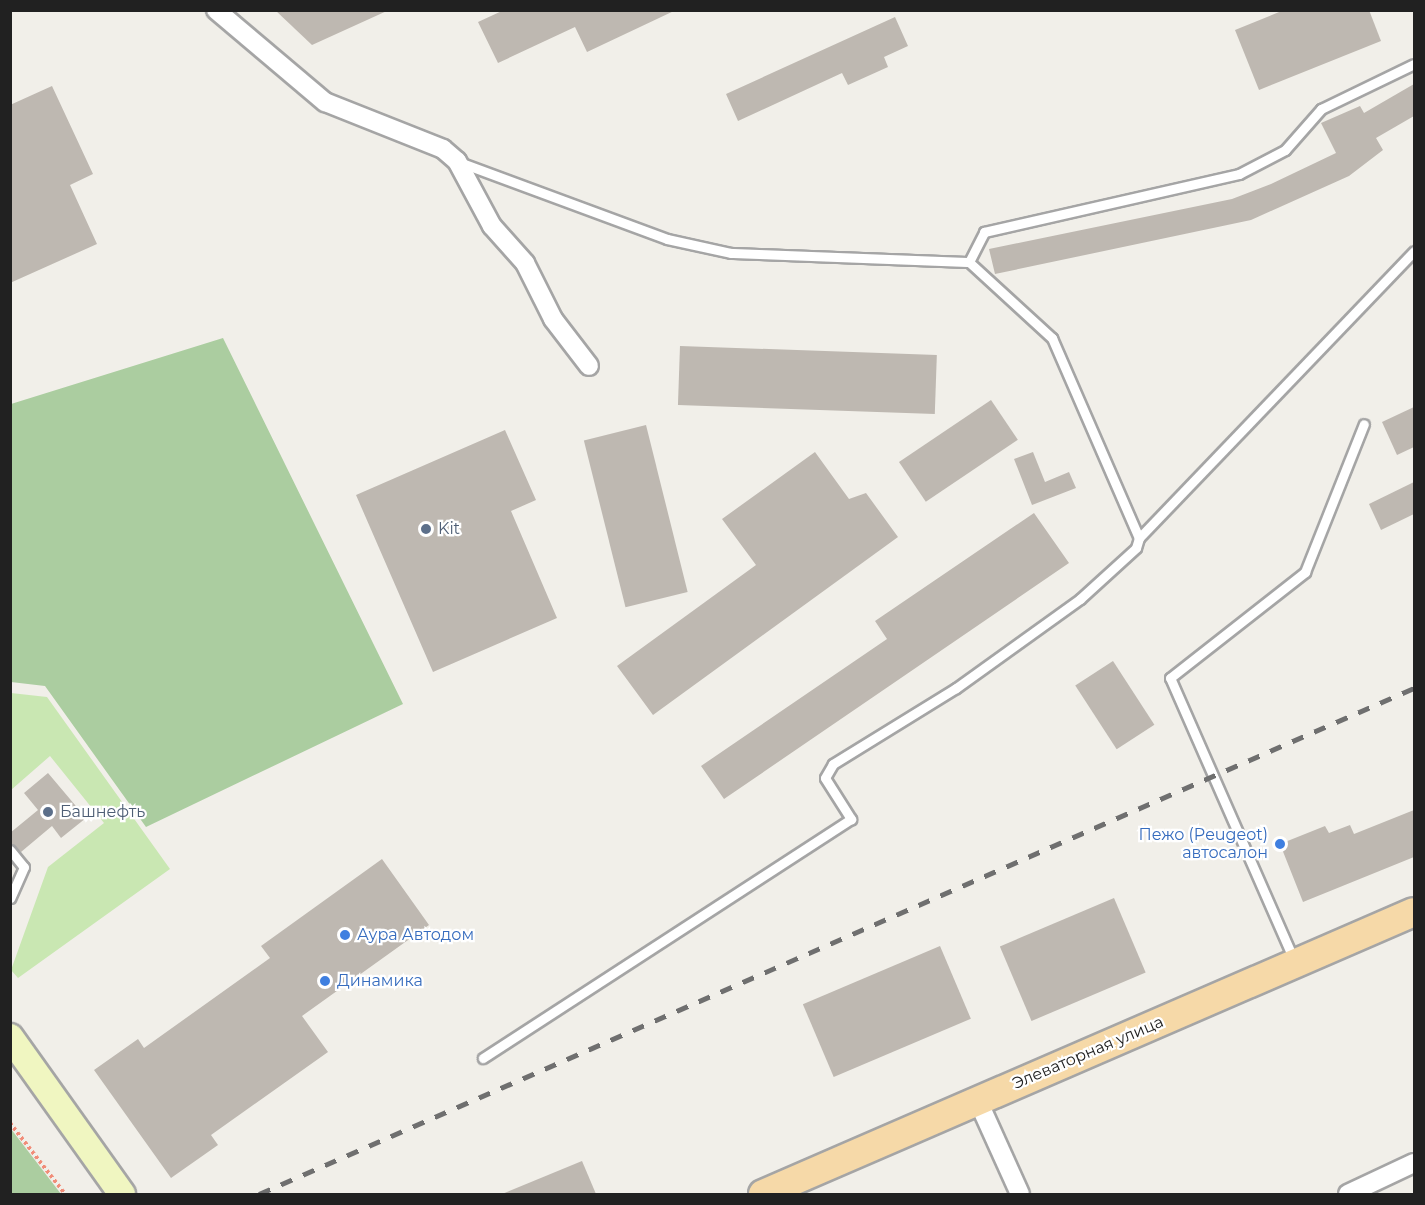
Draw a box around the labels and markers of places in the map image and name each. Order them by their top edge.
place label: Kit [438,519,460,539]
marker: Kit [419,522,433,536]
place label: Башнефть [60,802,145,822]
marker: Башнефть [41,805,55,819]
place label: Пежо (Peugeot) автосалон [1138,825,1268,863]
marker: Пежо (Peugeot) автосалон [1273,837,1287,851]
place label: Аура Автодом [357,925,474,945]
marker: Аура Автодом [338,928,352,942]
place label: Динамика [337,971,423,991]
marker: Динамика [318,974,332,988]

